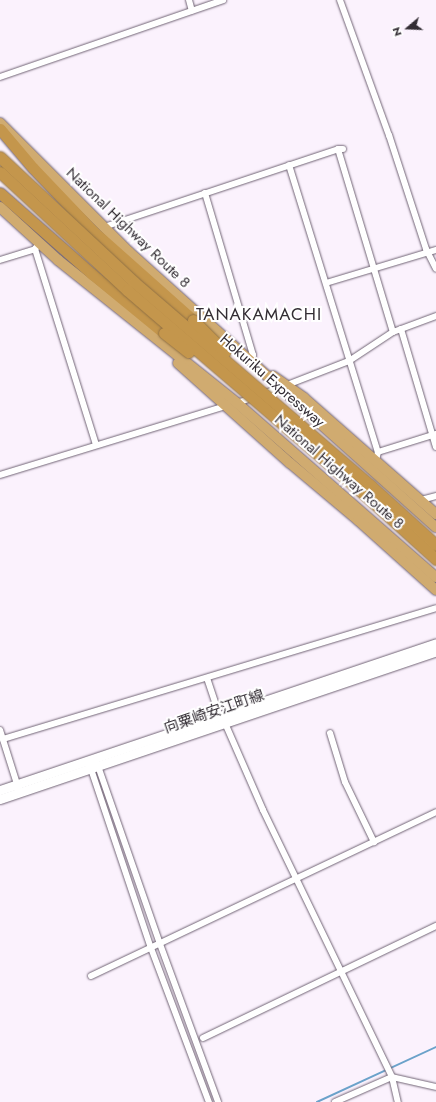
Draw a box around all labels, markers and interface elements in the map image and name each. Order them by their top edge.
north arrow [388,8,428,48]
text: N [388,25,406,39]
street label: National Highway Route 8 [62,164,194,292]
district label: TANAKAMACHI [196,305,322,325]
street label: Hokuriku Expressway [216,331,328,431]
street label: National Highway Route 8 [271,411,407,533]
street label: 向粟崎安江町線 [161,686,267,738]

